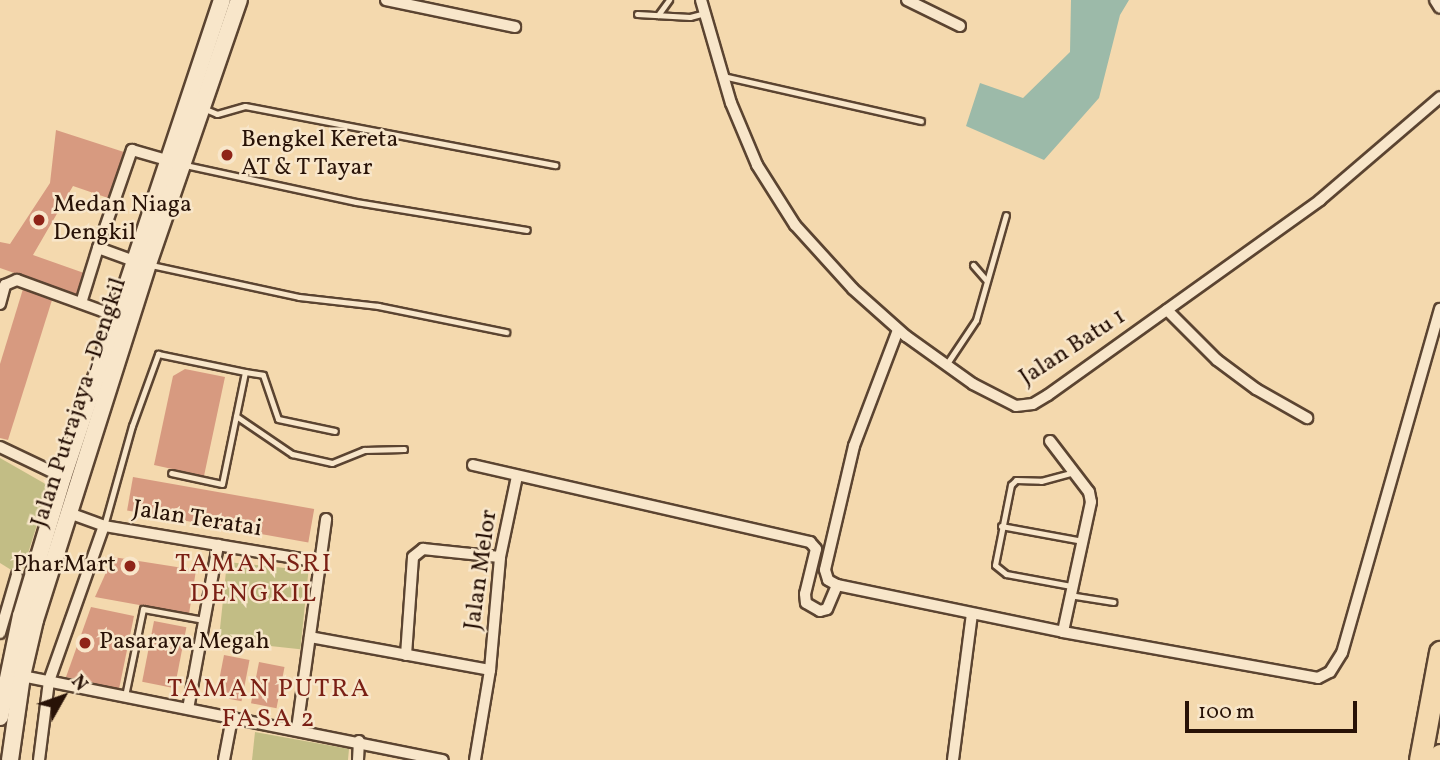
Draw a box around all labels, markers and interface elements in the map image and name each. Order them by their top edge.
place label: Bengkel Kereta AT & T Tayar [241,127,398,183]
marker: Bengkel Kereta AT & T Tayar [219,147,235,163]
place label: Medan Niaga Dengkil [53,192,192,248]
marker: Medan Niaga Dengkil [31,212,47,228]
street label: Jalan Putrajaya - Dengkil [26,274,134,532]
street label: Jalan Batu 1 [1015,303,1131,393]
street label: Jalan Teratai [130,496,264,544]
street label: Jalan Melor [459,508,505,632]
district label: TAMAN SRI DENGKIL [176,549,332,610]
place label: PharMart [13,552,116,580]
marker: PharMart [122,558,138,574]
place label: Pasaraya Megah [99,629,270,657]
marker: Pasaraya Megah [77,635,93,651]
north arrow [28,662,98,732]
text: N [65,670,93,697]
district label: TAMAN PUTRA FASA 2 [168,674,370,736]
scale bar [1188,686,1360,730]
text: 100 m [1198,698,1255,727]

